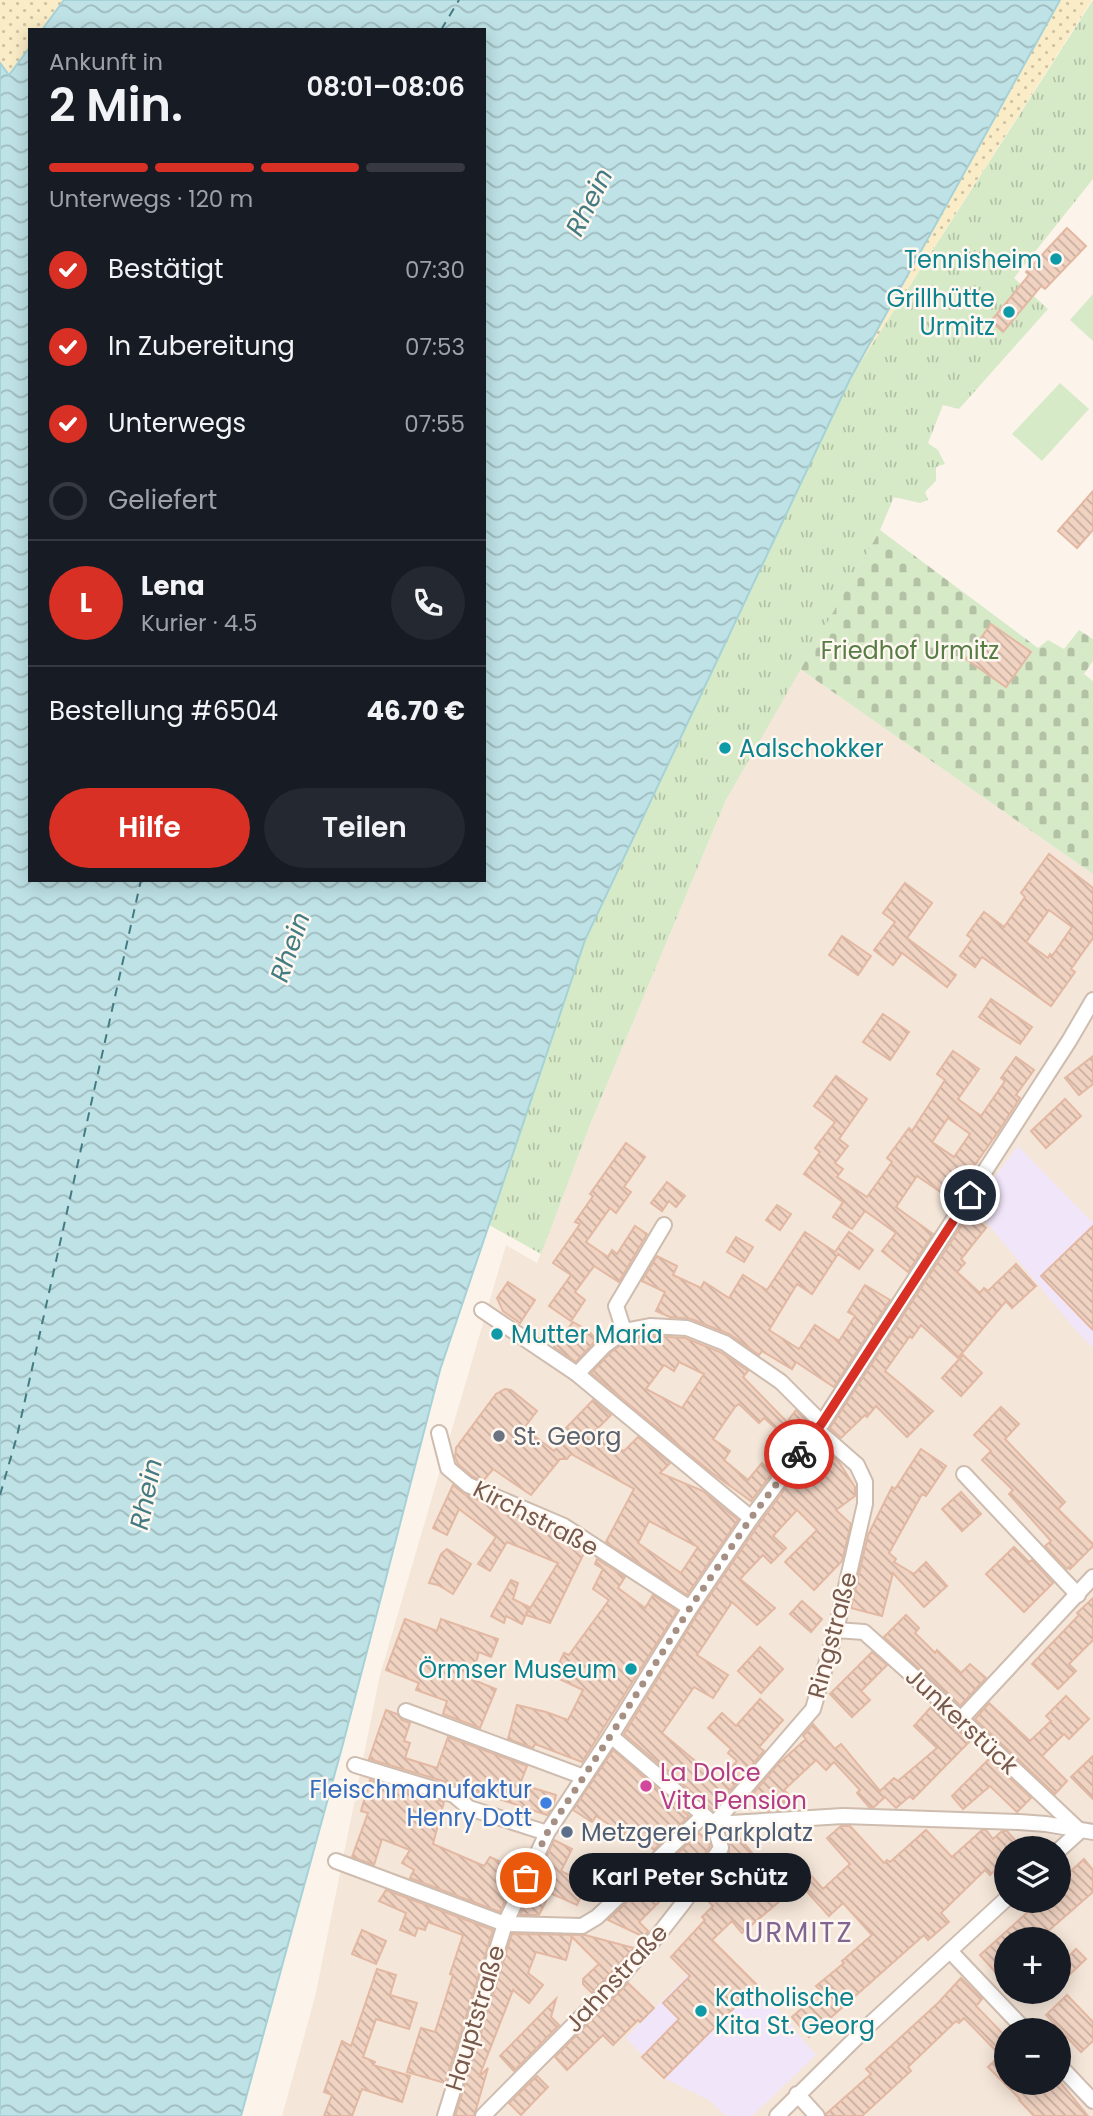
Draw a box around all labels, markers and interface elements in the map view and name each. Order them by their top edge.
text: Ankunft in [49,46,163,78]
text: 08:01–08:06 [306,69,465,105]
text: 2 Min. [49,73,183,137]
water label: Rhein [557,162,621,242]
text: Unterwegs · 120 m [49,183,253,215]
place label: Tennisheim [904,243,1042,276]
icon: check [49,251,87,289]
text: Bestätigt [108,251,224,287]
marker: Tennisheim [1048,251,1064,267]
text: 07:30 [405,254,465,286]
place label: Grillhütte Urmitz [887,282,995,343]
marker: Grillhütte Urmitz [1001,304,1017,320]
icon: check [49,328,87,366]
text: In Zubereitung [108,328,295,364]
text: 07:53 [405,331,465,363]
icon: check [49,405,87,443]
text: Unterwegs [108,405,246,441]
text: 07:55 [404,408,465,440]
text: Geliefert [108,482,217,518]
button: phone [391,566,465,640]
text: Lena [141,568,205,604]
text: L [80,585,92,621]
text: Kurier · 4.5 [141,607,257,639]
park label: Friedhof Urmitz [821,634,999,667]
text: Bestellung #6504 [49,693,278,729]
text: 46.70 € [366,693,465,729]
place label: Aalschokker [739,732,884,765]
marker: Aalschokker [717,740,733,756]
button: Hilfe [49,788,250,868]
button: Teilen [264,788,465,868]
water label: Rhein [261,907,319,987]
pin [940,1165,1000,1225]
icon: home [951,1176,989,1214]
place label: Mutter Maria [511,1318,663,1351]
marker: Mutter Maria [489,1326,505,1342]
courier [764,1419,834,1489]
place label: St. Georg [513,1420,621,1453]
marker: St. Georg [491,1428,507,1444]
icon: bike [780,1435,818,1473]
water label: Rhein [121,1455,171,1533]
street label: Kirchstraße [468,1472,604,1564]
street label: Ringstraße [799,1568,865,1702]
place label: Örmser Museum [418,1653,617,1686]
street label: Junkerstück [898,1660,1026,1782]
marker: Örmser Museum [623,1661,639,1677]
place label: La Dolce Vita Pension [660,1756,807,1817]
place label: Fleischmanufaktur Henry Dott [310,1773,532,1834]
marker: La Dolce Vita Pension [638,1778,654,1794]
marker: Fleischmanufaktur Henry Dott [538,1795,554,1811]
place label: Metzgerei Parkplatz [581,1816,813,1849]
marker: Metzgerei Parkplatz [559,1824,575,1840]
map controls [994,1836,1071,2095]
button: layers [994,1836,1071,1913]
pin [496,1848,556,1908]
callout: Karl Peter Schütz [568,1854,810,1902]
icon: bag [507,1859,545,1897]
text: Karl Peter Schütz [592,1861,788,1893]
district label: URMITZ [744,1913,854,1952]
street label: Jahnstraße [557,1917,675,2039]
button: + [994,1927,1071,2004]
street label: Hauptstraße [437,1941,513,2095]
place label: Katholische Kita St. Georg [715,1981,875,2042]
marker: Katholische Kita St. Georg [693,2003,709,2019]
button: − [994,2018,1071,2095]

